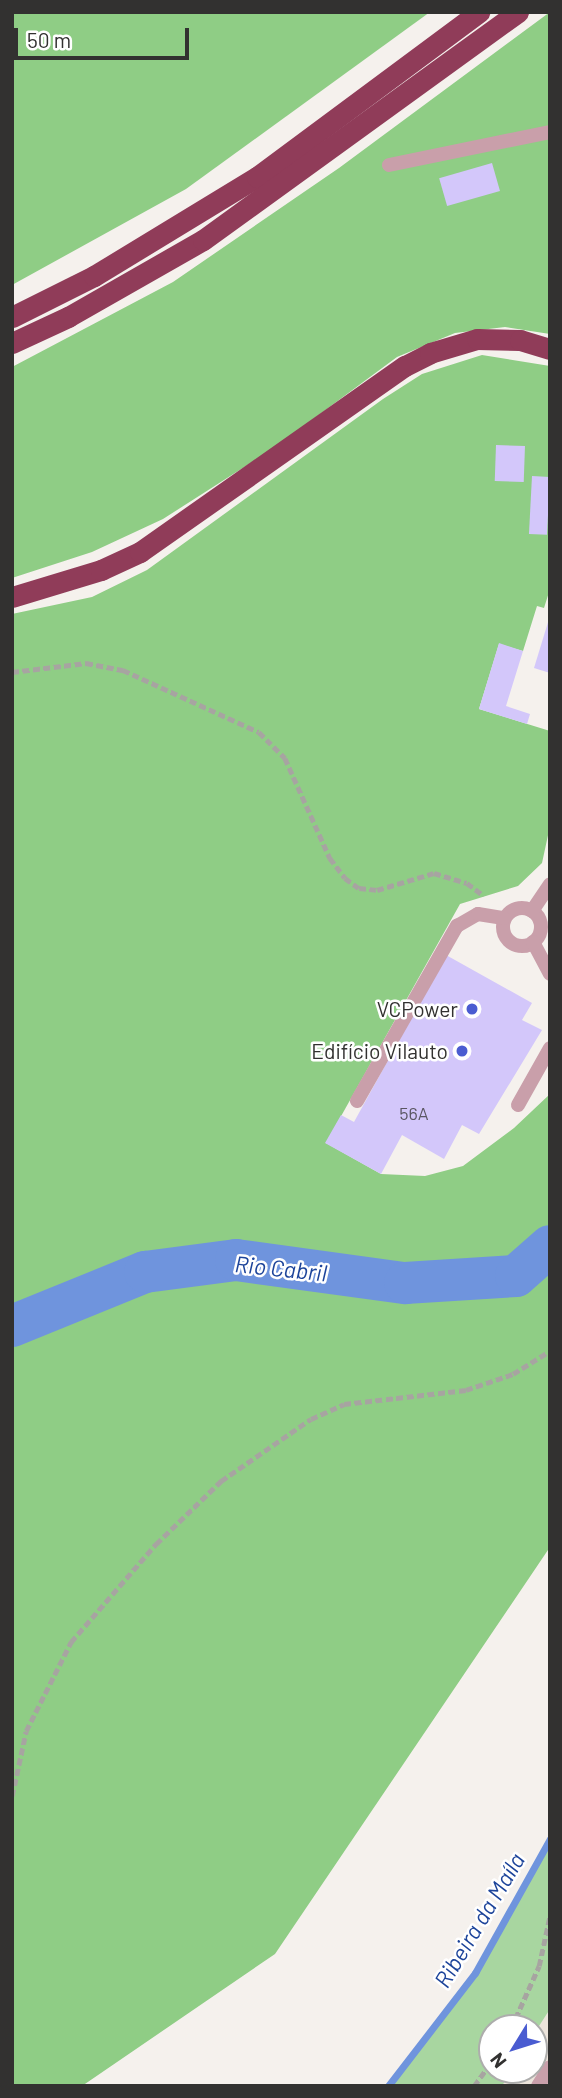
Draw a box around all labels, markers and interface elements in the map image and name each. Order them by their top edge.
scale bar [18,14,192,58]
text: 50 m [27,27,71,52]
place label: VCPower [377,996,458,1022]
marker: VCPower [464,1001,480,1017]
place label: Edifício Vilauto [311,1038,448,1064]
marker: Edifício Vilauto [454,1043,470,1059]
house number: 56A [399,1102,429,1124]
water label: Rio Cabril [234,1249,328,1287]
water label: Ribeira da Maíla [428,1848,530,1992]
north arrow [478,2014,548,2084]
text: N [485,2049,511,2073]

